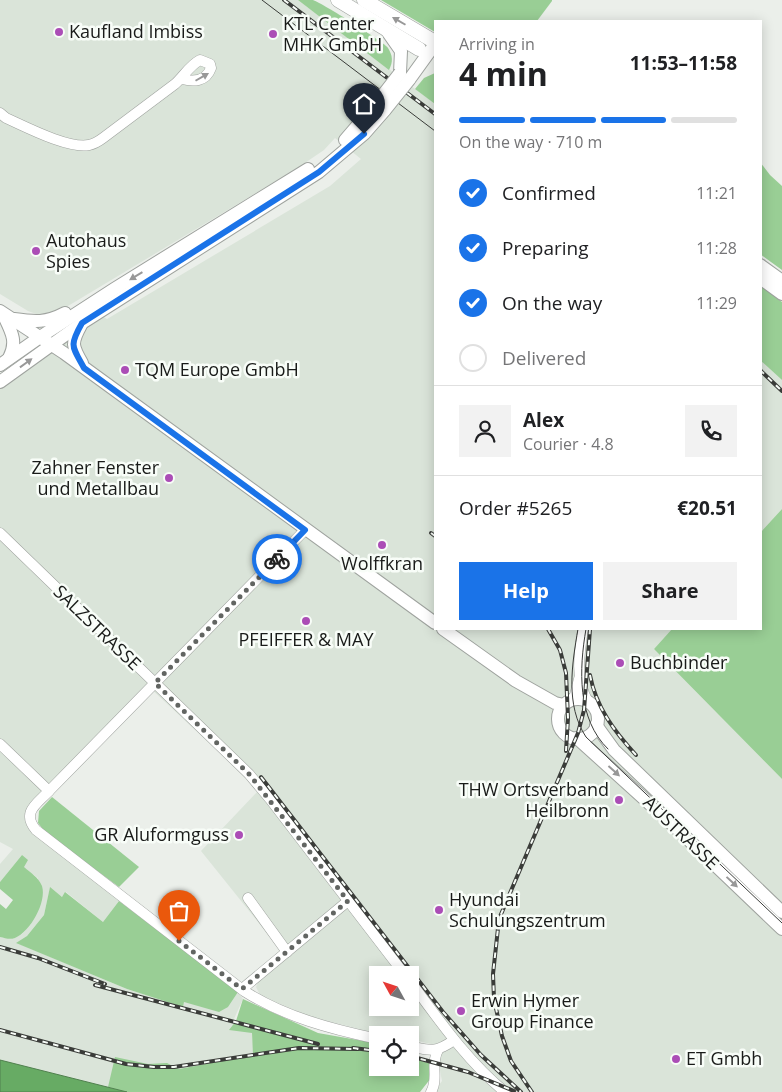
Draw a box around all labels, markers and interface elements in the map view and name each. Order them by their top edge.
place label: KTL Center MHK GmbH [283,11,382,56]
one-way arrow [393,17,406,26]
place label: Kaufland Imbiss [69,19,203,43]
marker: Kaufland Imbiss [53,26,65,38]
marker: KTL Center MHK GmbH [267,28,279,40]
text: Arriving in [459,33,535,55]
text: 11:53–11:58 [630,50,737,76]
text: 4 min [459,52,548,95]
one-way arrow [195,73,210,81]
pin [343,83,385,134]
icon: home [350,90,378,118]
text: On the way · 710 m [459,131,602,153]
icon: check [459,179,487,207]
text: Confirmed [502,180,596,206]
text: 11:21 [696,182,737,204]
place label: Autohaus Spies [46,228,126,273]
icon: check [459,234,487,262]
text: Preparing [502,235,589,261]
text: 11:28 [696,237,737,259]
marker: Autohaus Spies [30,245,42,257]
one-way arrow [130,271,143,280]
icon: check [459,289,487,317]
text: On the way [502,290,602,316]
text: 11:29 [696,292,737,314]
text: Delivered [502,345,586,371]
place label: TQM Europe GmbH [135,357,299,381]
one-way arrow [19,358,32,368]
marker: TQM Europe GmbH [119,364,131,376]
button: person [459,405,511,457]
button: phone [685,405,737,457]
text: Alex [523,407,564,433]
text: Courier · 4.8 [523,433,614,455]
place label: Zahner Fenster und Metallbau [32,455,160,500]
marker: Zahner Fenster und Metallbau [163,472,175,484]
text: Order #5265 [459,495,572,521]
text: €20.51 [677,495,737,521]
courier [252,534,302,584]
marker: Wolffkran [376,539,388,551]
icon: bike [263,545,291,573]
place label: Wolffkran [341,551,423,575]
button: Help [459,562,593,620]
button: Share [603,562,737,620]
street label: SALZSTRASSE [49,579,147,675]
marker: PFEIFFER & MAY [300,615,312,627]
place label: PFEIFFER & MAY [239,627,374,651]
place label: Buchbinder [630,650,728,674]
marker: Buchbinder [614,657,626,669]
one-way arrow [607,765,619,777]
place label: THW Ortsverband Heilbronn [459,777,609,822]
street label: AUSTRASSE [639,790,725,874]
marker: THW Ortsverband Heilbronn [613,794,625,806]
place label: GR Aluformguss [94,822,229,846]
marker: GR Aluformguss [233,829,245,841]
one-way arrow [726,876,738,888]
place label: Hyundai Schulungszentrum [449,887,606,932]
pin [158,890,200,941]
icon: bag [165,897,193,925]
marker: Hyundai Schulungszentrum [433,904,445,916]
north arrow [369,966,419,1016]
map controls [369,966,419,1076]
place label: Erwin Hymer Group Finance [471,988,594,1033]
marker: Erwin Hymer Group Finance [455,1005,467,1017]
button: locate [369,1026,419,1076]
place label: ET Gmbh [686,1046,762,1070]
marker: ET Gmbh [670,1053,682,1065]

